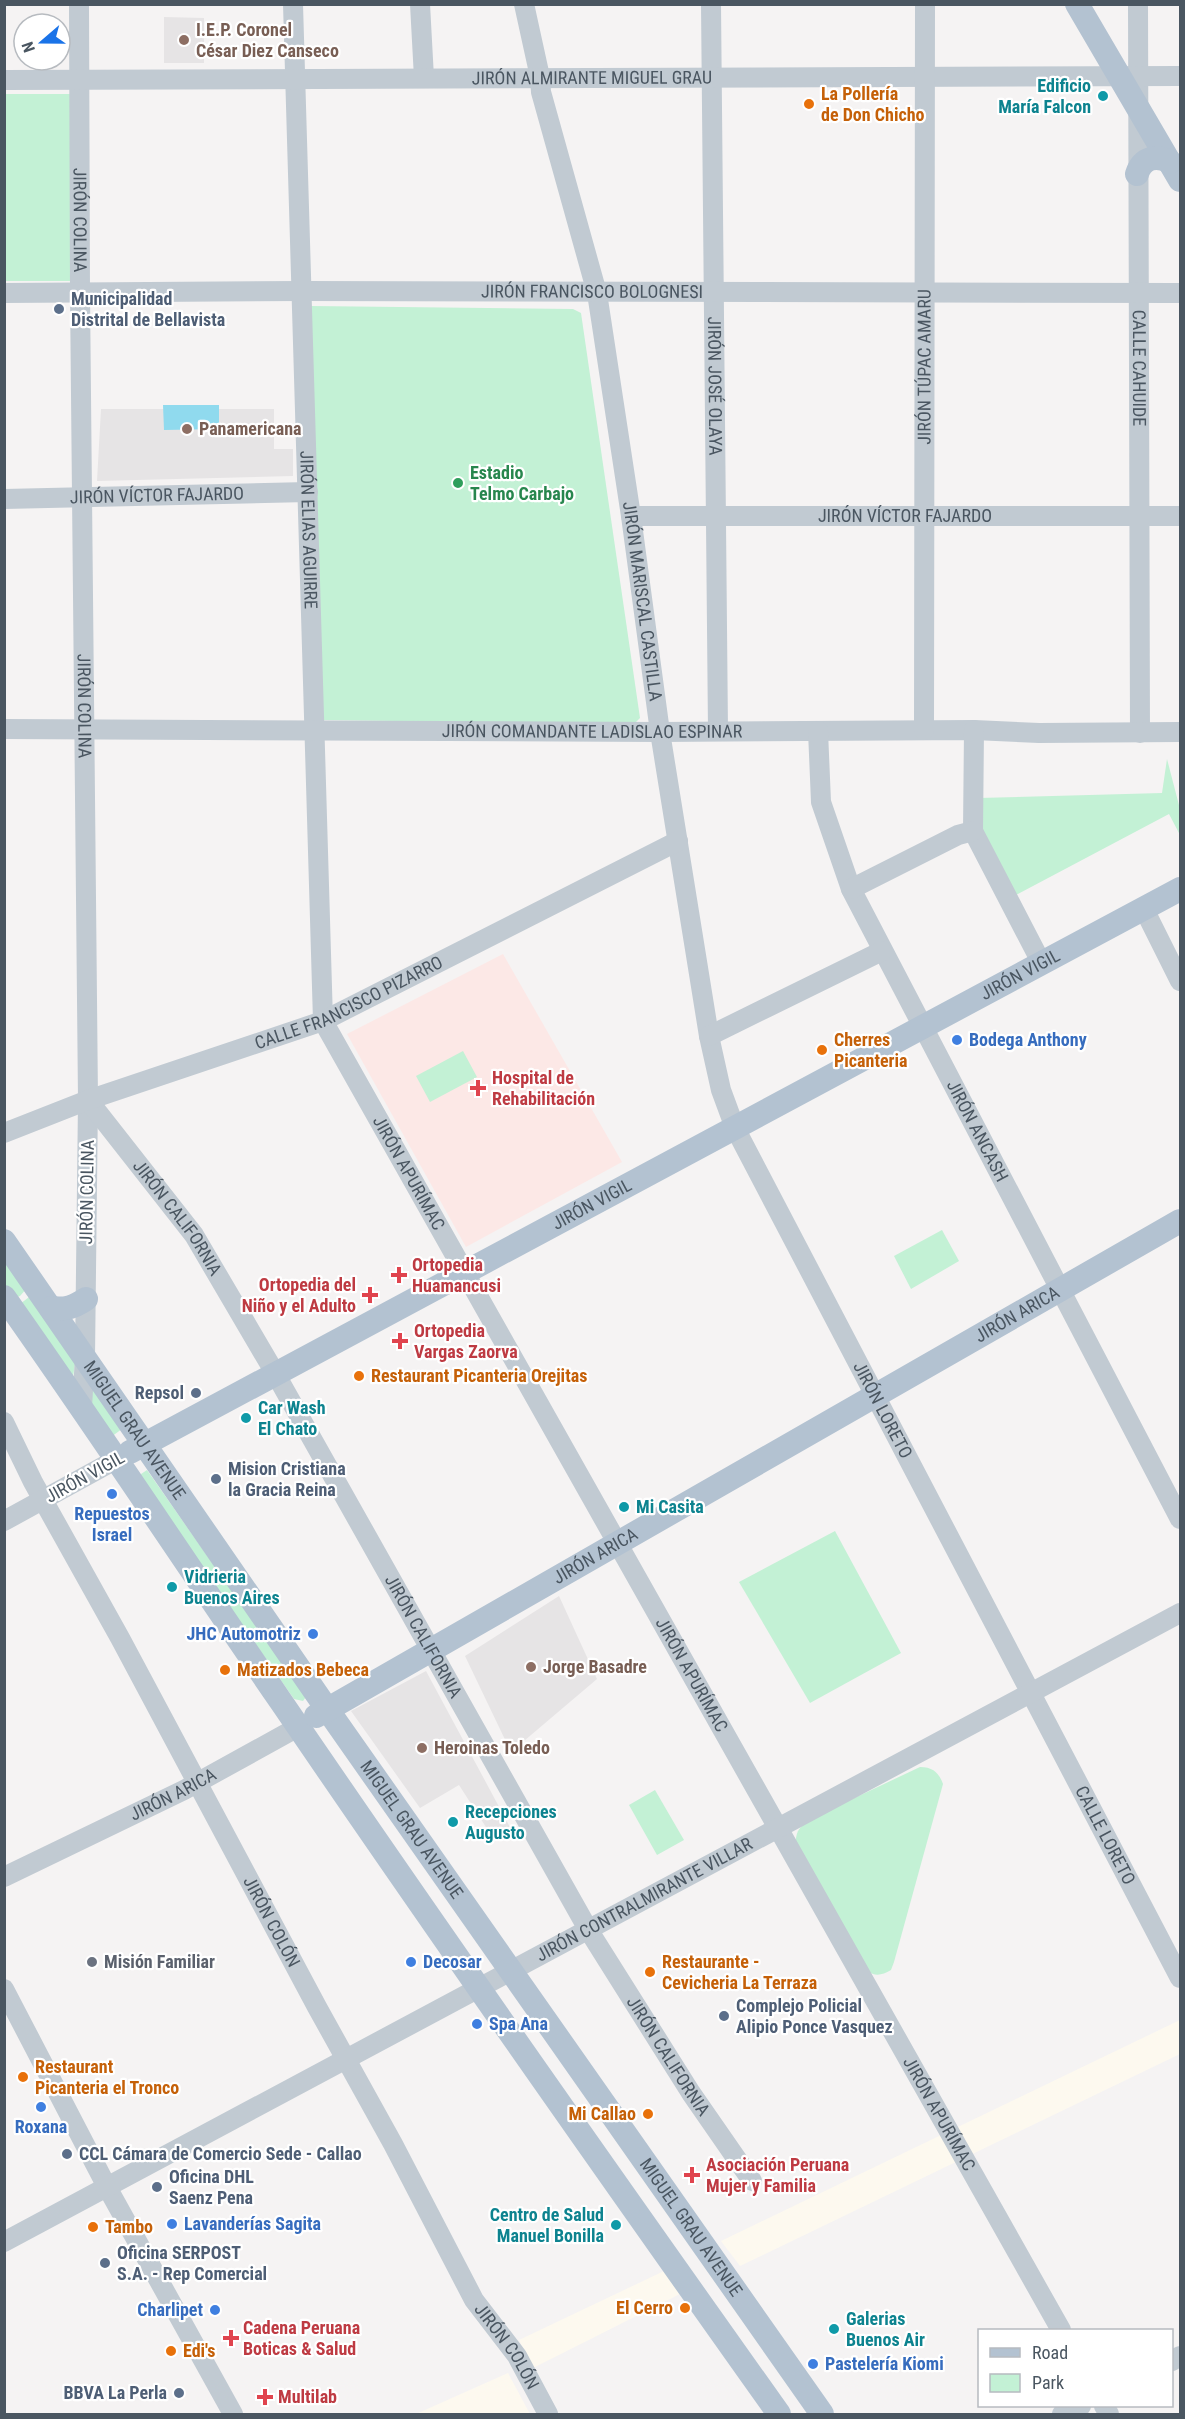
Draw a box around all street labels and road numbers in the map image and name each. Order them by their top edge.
street label: JIRÓN ALMIRANTE MIGUEL GRAU [472,67,712,88]
street label: JIRÓN COLINA [70,168,91,273]
street label: JIRÓN FRANCISCO BOLOGNESI [481,280,703,302]
street label: JIRÓN TÚPAC AMARU [913,289,935,445]
street label: CALLE CAHUIDE [1129,310,1150,426]
street label: JIRÓN JOSÉ OLAYA [704,316,726,456]
street label: JIRÓN ELIAS AGUIRRE [296,450,322,609]
street label: JIRÓN VÍCTOR FAJARDO [70,482,244,507]
street label: JIRÓN MARISCAL CASTILLA [619,500,667,703]
street label: JIRÓN VÍCTOR FAJARDO [818,505,992,526]
street label: JIRÓN COLINA [74,654,96,759]
street label: JIRÓN COMANDANTE LADISLAO ESPINAR [442,720,743,742]
street label: JIRÓN VIGIL [977,944,1064,1004]
street label: CALLE FRANCISCO PIZARRO [252,951,446,1053]
street label: JIRÓN ANCASH [943,1076,1013,1185]
street label: JIRÓN APURÍMAC [369,1112,450,1234]
street label: JIRÓN COLINA [75,1139,98,1244]
street label: JIRÓN CALIFORNIA [129,1155,227,1280]
street label: JIRÓN VIGIL [548,1174,635,1234]
street label: JIRÓN ARICA [971,1281,1063,1346]
street label: MIGUEL GRAU AVENUE [80,1357,190,1504]
street label: JIRÓN LORETO [849,1358,917,1462]
street label: JIRÓN VIGIL [42,1446,128,1507]
street label: JIRÓN ARICA [549,1523,642,1588]
street label: JIRÓN CALIFORNIA [381,1571,467,1702]
street label: JIRÓN APURÍMAC [652,1614,733,1735]
street label: MIGUEL GRAU AVENUE [356,1756,468,1903]
street label: JIRÓN ARICA [126,1763,220,1825]
street label: CALLE LORETO [1071,1782,1140,1888]
street label: JIRÓN CONTRALMIRANTE VILLAR [532,1833,756,1965]
street label: JIRÓN COLÓN [239,1873,305,1971]
street label: JIRÓN CALIFORNIA [623,1992,715,2120]
street label: JIRÓN APURÍMAC [899,2053,980,2174]
street label: MIGUEL GRAU AVENUE [636,2154,747,2300]
street label: JIRÓN COLÓN [470,2299,544,2393]

